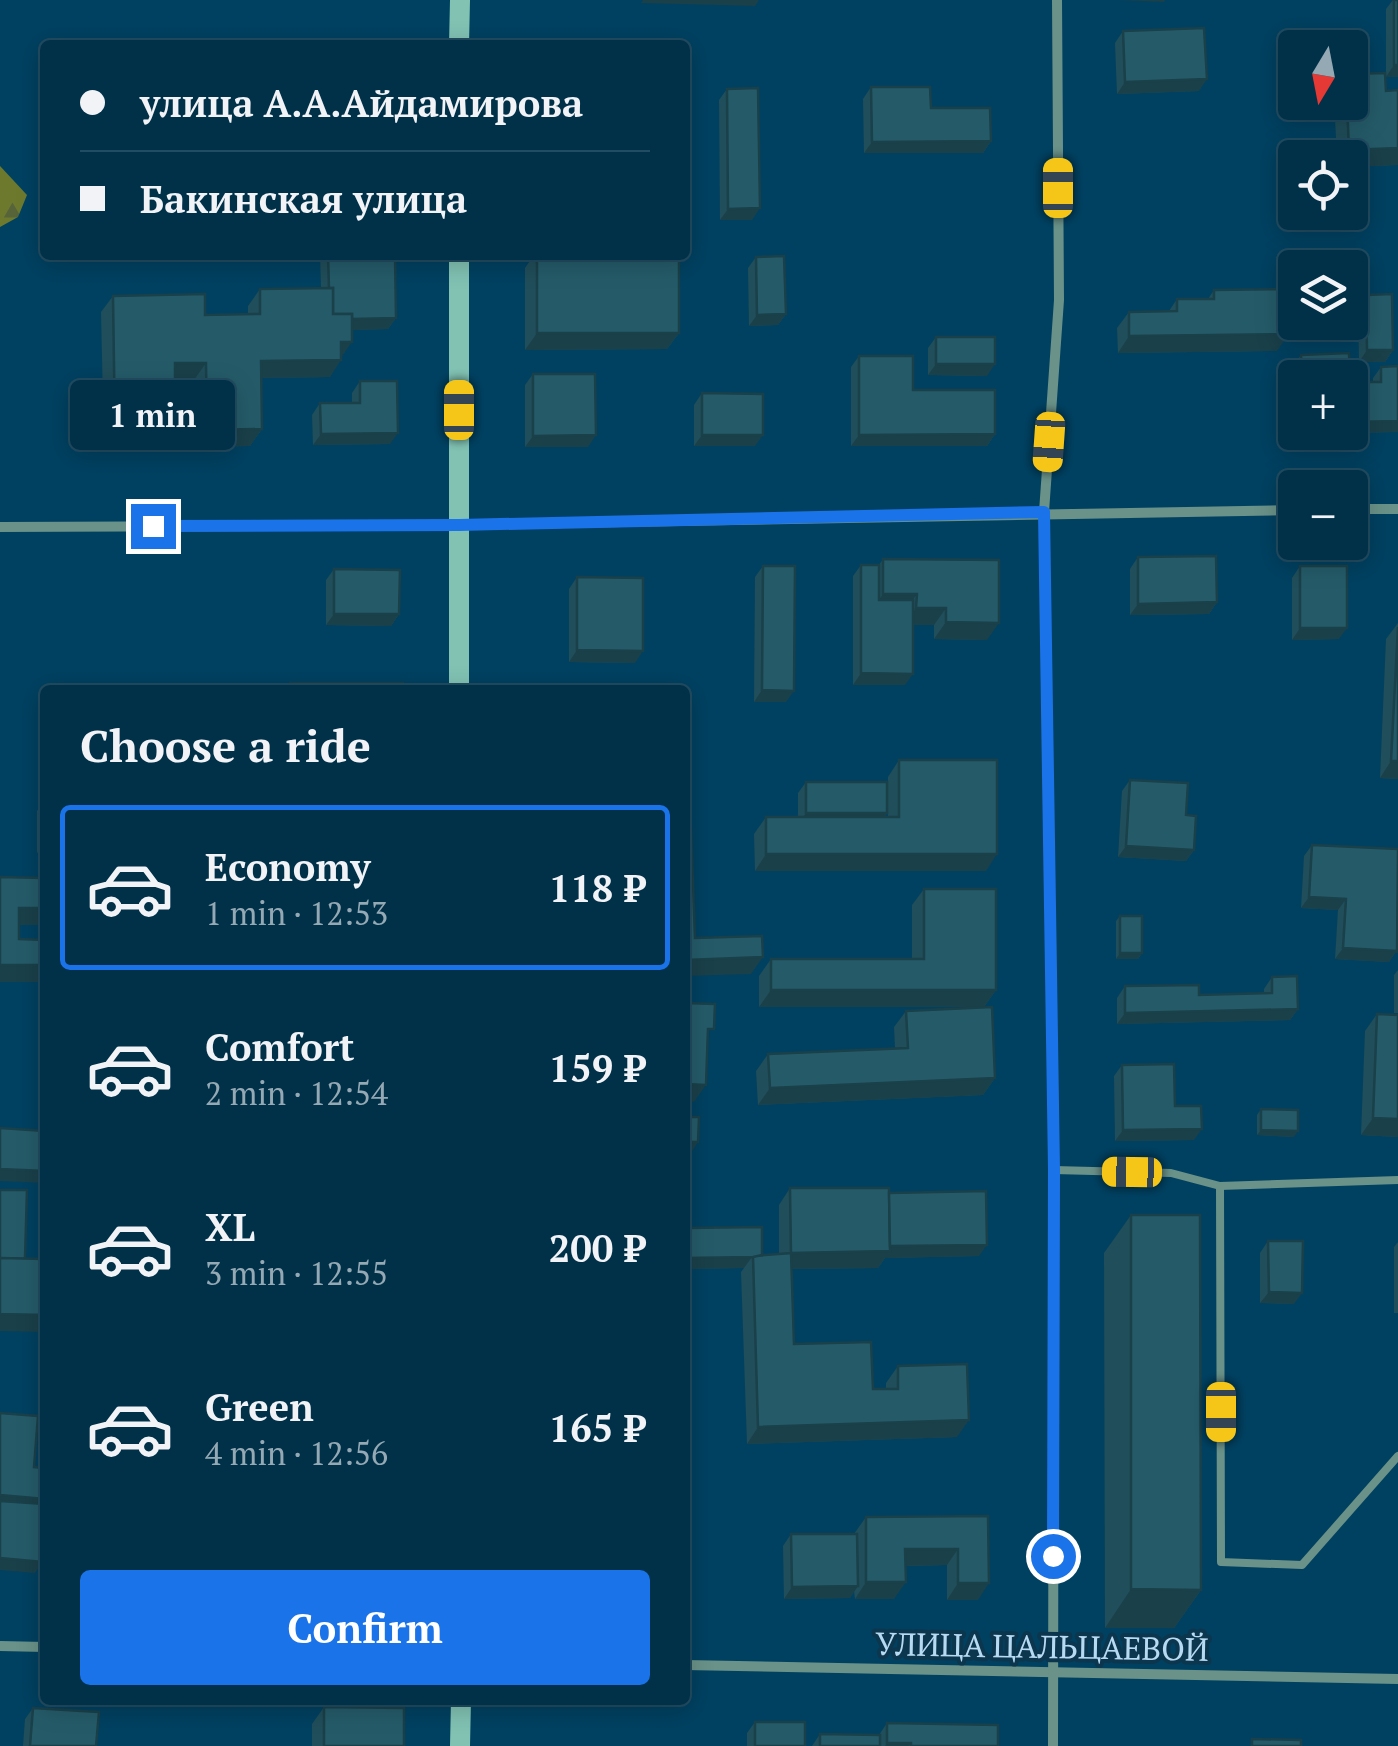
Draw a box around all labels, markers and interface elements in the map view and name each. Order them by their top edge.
north arrow [1278,30,1368,120]
map controls [1278,30,1368,560]
text: улица А.А.Айдамирова [140,78,583,128]
button: locate [1278,140,1368,230]
car [1043,158,1073,218]
text: Бакинская улица [140,174,467,224]
button: layers [1278,250,1368,340]
button: + [1278,360,1368,450]
car [444,380,474,440]
callout: 1 min [70,381,236,451]
text: 1 min [109,394,196,436]
car [1032,411,1066,473]
button: − [1278,470,1368,560]
route end [131,504,176,549]
text: Choose a ride [80,715,371,775]
text: Economy [205,842,371,892]
icon: car [85,843,175,933]
text: 118 ₽ [549,863,645,913]
text: 1 min · 12:53 [205,892,388,934]
text: Comfort [205,1022,354,1072]
icon: car [85,1023,175,1113]
text: 159 ₽ [549,1043,645,1093]
text: 2 min · 12:54 [205,1072,388,1114]
car [1102,1156,1162,1188]
text: XL [205,1202,255,1252]
icon: car [85,1203,175,1293]
text: 200 ₽ [549,1223,645,1273]
text: 3 min · 12:55 [205,1252,388,1294]
text: Green [205,1382,314,1432]
car [1206,1382,1236,1442]
icon: car [85,1383,175,1473]
text: 165 ₽ [549,1403,645,1453]
text: 4 min · 12:56 [205,1432,388,1474]
route start [1031,1534,1076,1579]
button: Confirm [80,1570,650,1685]
street label: УЛИЦА ЦАЛЬЦАЕВОЙ [875,1622,1209,1670]

